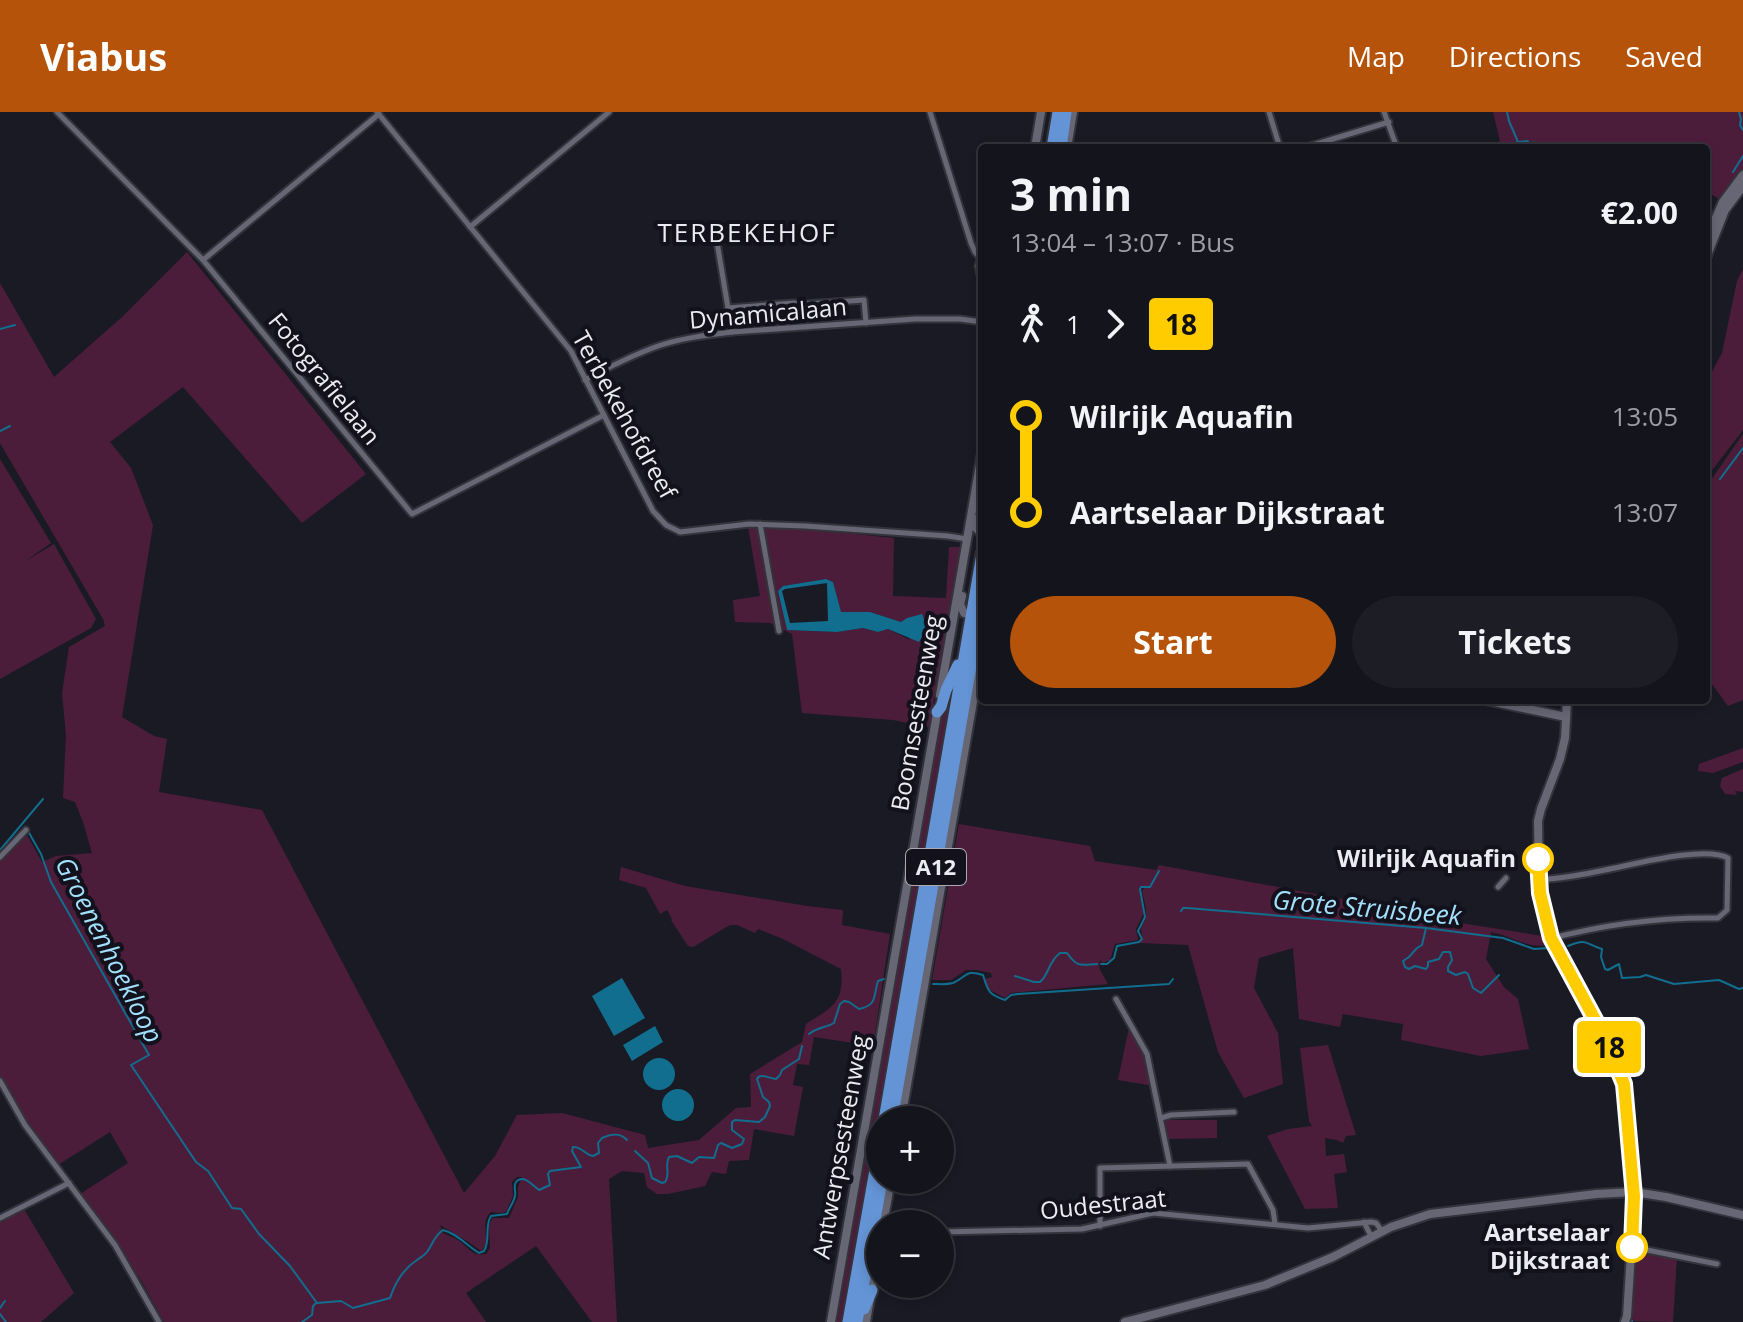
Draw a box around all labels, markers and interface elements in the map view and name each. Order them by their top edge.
text: Viabus [40,30,167,82]
text: Map [1347,37,1405,75]
text: Directions [1449,37,1581,75]
text: Saved [1625,37,1703,75]
text: 3 min [1010,164,1132,224]
text: €2.00 [1601,192,1678,233]
district label: TERBEKEHOF [657,214,837,250]
text: 13:04 – 13:07 · Bus [1010,224,1235,260]
street label: Dynamicalaan [688,289,848,336]
icon: walk [1010,302,1054,346]
icon: forward [1093,302,1137,346]
street label: Fotografielaan [262,305,389,451]
text: 18 [1165,305,1197,343]
text: 1 [1066,306,1081,342]
street label: Terbekehofdreef [565,324,686,506]
text: Wilrijk Aquafin [1070,396,1294,437]
text: 13:05 [1612,398,1678,434]
text: Aartselaar Dijkstraat [1070,492,1385,533]
text: 13:07 [1612,494,1678,530]
button: Start [1010,596,1336,688]
button: Tickets [1352,596,1678,688]
street label: Boomsesteenweg [882,612,949,813]
place label: Wilrijk Aquafin [1337,841,1516,874]
marker: Wilrijk Aquafin [1523,844,1553,874]
road number: A12 [906,849,966,885]
water label: Groenenhoekloop [47,850,172,1049]
water label: Grote Struisbeek [1271,881,1464,933]
line badge: 18 [1573,1021,1645,1073]
text: 18 [1593,1028,1625,1066]
street label: Antwerpsesteenweg [804,1032,875,1261]
map controls [866,1106,954,1298]
button: + [866,1106,954,1194]
street label: Oudestraat [1038,1180,1168,1227]
button: − [866,1210,954,1298]
place label: Aartselaar Dijkstraat [1484,1215,1610,1276]
marker: Aartselaar Dijkstraat [1617,1232,1647,1262]

